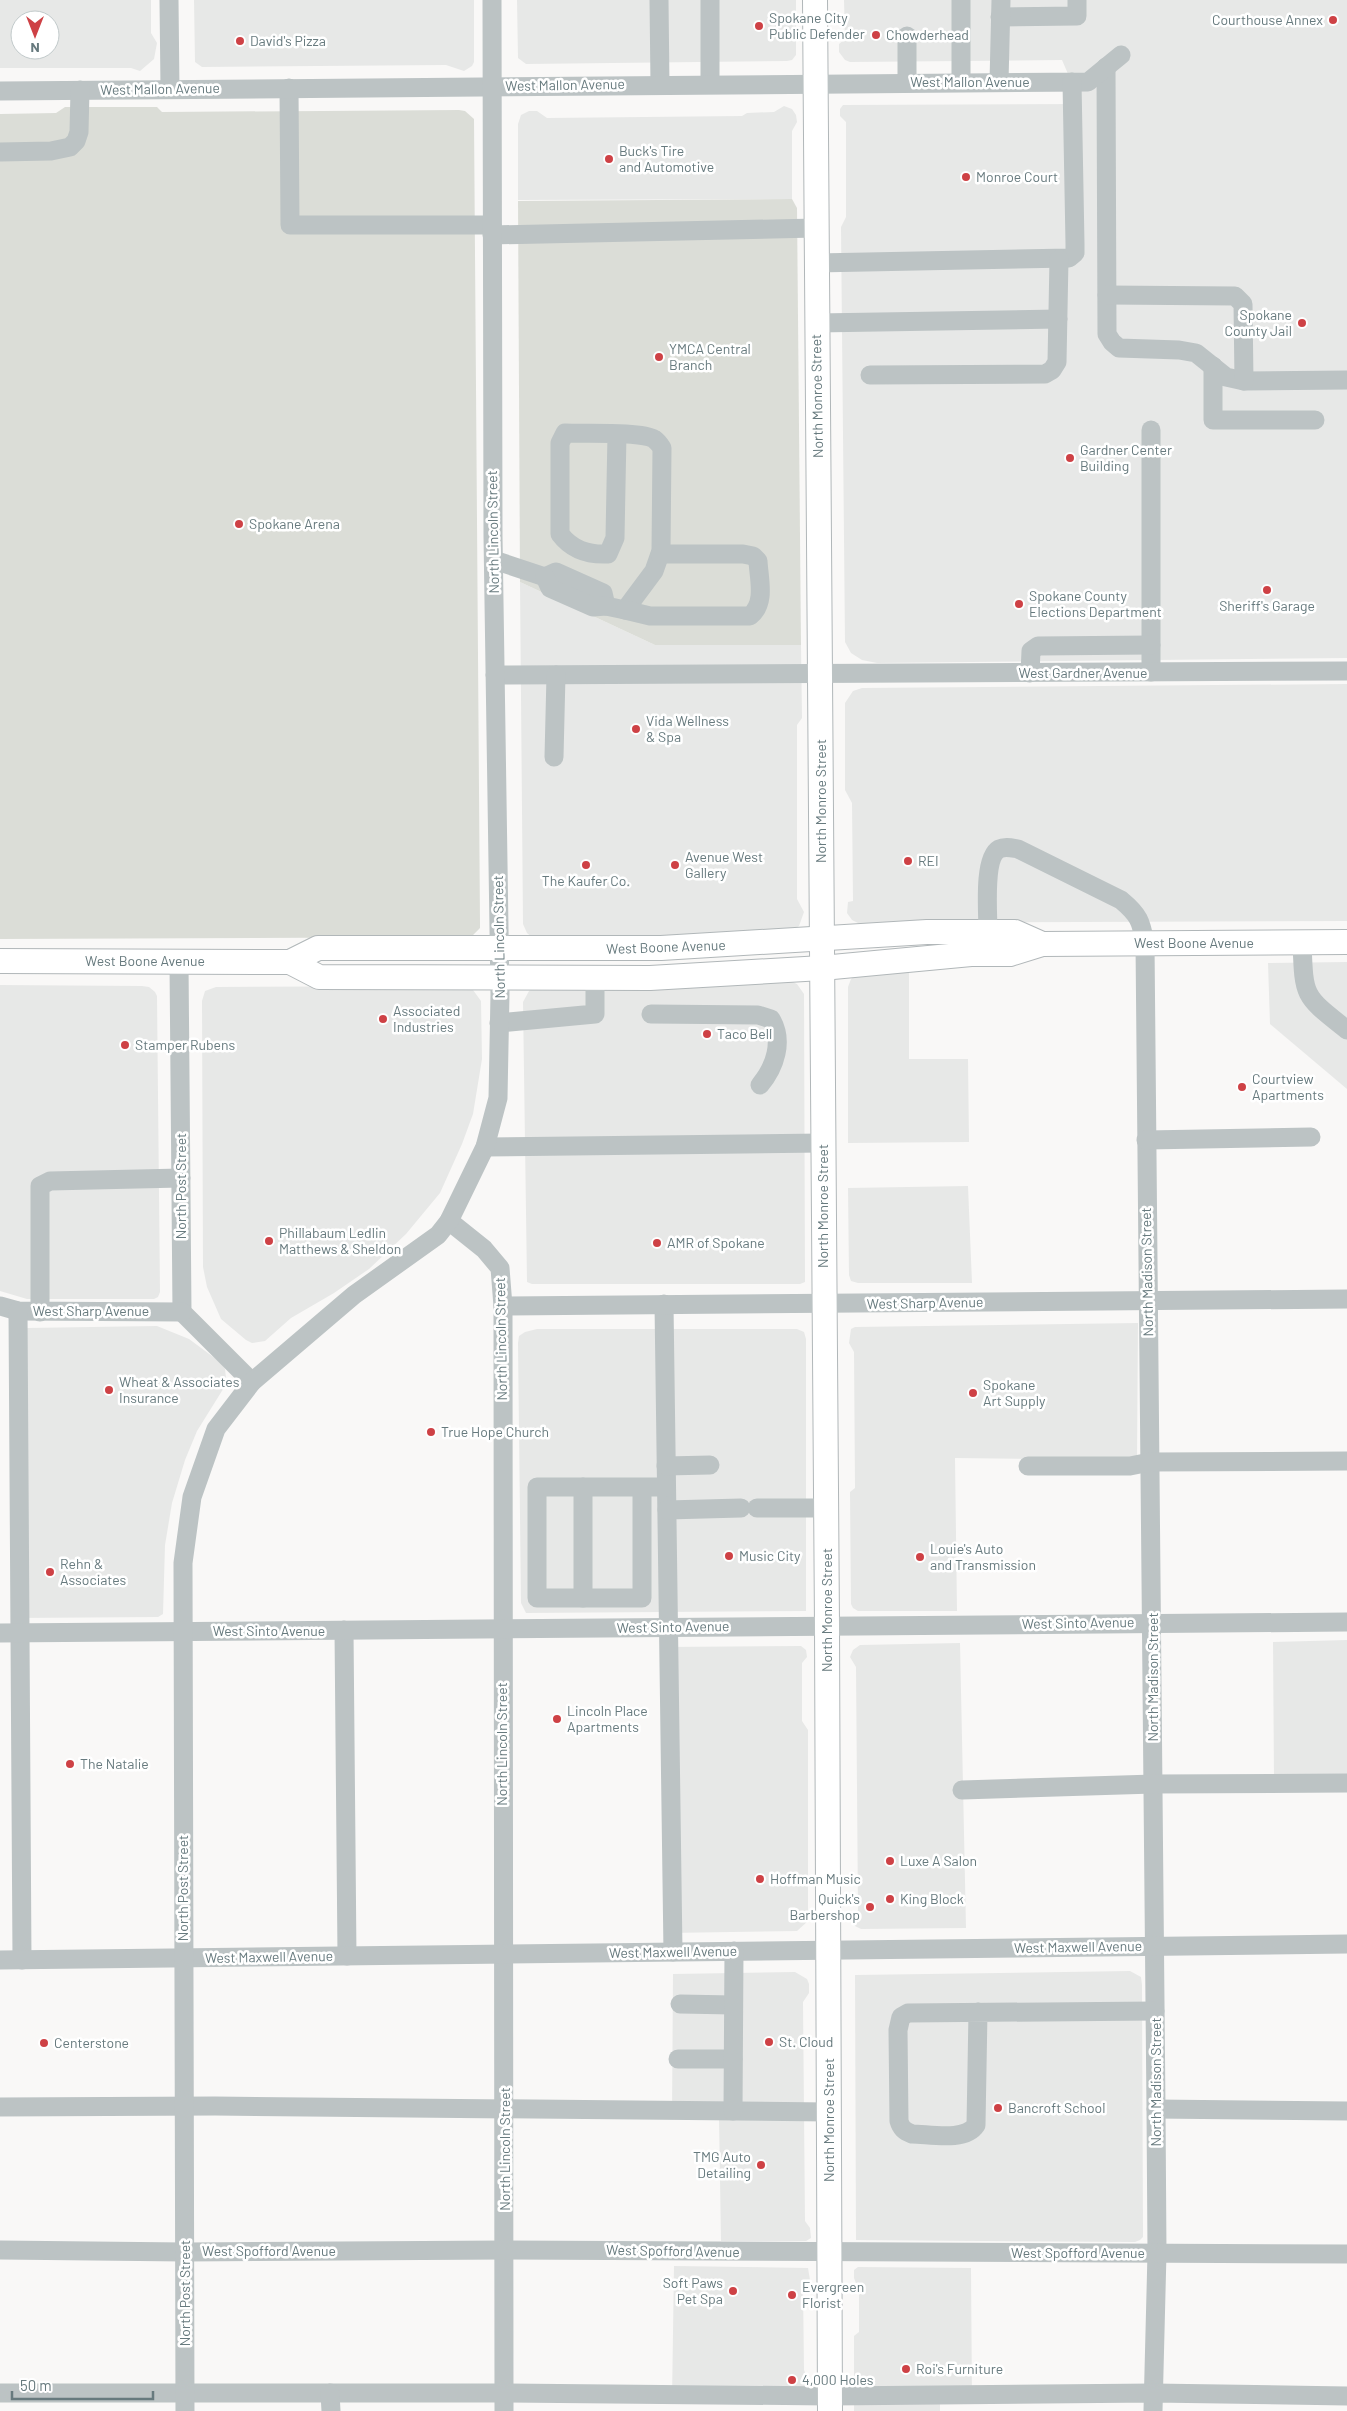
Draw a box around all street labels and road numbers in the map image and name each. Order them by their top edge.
street label: West Mallon Avenue [910,73,1030,90]
street label: West Mallon Avenue [505,75,625,94]
street label: West Mallon Avenue [100,79,220,98]
street label: North Monroe Street [807,334,826,458]
street label: North Lincoln Street [483,470,502,594]
street label: West Gardner Avenue [1018,664,1148,681]
street label: North Monroe Street [812,739,829,863]
street label: North Lincoln Street [489,875,508,999]
street label: West Boone Avenue [1134,934,1254,951]
street label: West Boone Avenue [606,936,726,957]
street label: West Boone Avenue [85,952,205,969]
street label: North Post Street [172,1133,189,1239]
street label: North Monroe Street [814,1144,831,1268]
street label: North Madison Street [1137,1207,1156,1337]
street label: North Lincoln Street [491,1277,510,1401]
street label: West Sharp Avenue [867,1293,983,1312]
street label: West Sharp Avenue [33,1302,149,1319]
street label: North Monroe Street [818,1548,835,1672]
street label: North Madison Street [1144,1612,1161,1742]
street label: West Sinto Avenue [1022,1613,1134,1632]
street label: West Sinto Avenue [617,1617,729,1636]
street label: West Sinto Avenue [213,1622,325,1639]
street label: North Lincoln Street [493,1682,510,1806]
street label: North Post Street [174,1835,191,1941]
street label: West Maxwell Avenue [1014,1937,1142,1956]
street label: West Maxwell Avenue [609,1942,737,1961]
street label: West Maxwell Avenue [205,1947,333,1966]
street label: North Madison Street [1147,2017,1164,2147]
street label: North Monroe Street [820,2058,837,2182]
street label: North Lincoln Street [496,2087,513,2211]
street label: North Post Street [176,2240,193,2346]
street label: West Spofford Avenue [606,2241,740,2260]
street label: West Spofford Avenue [202,2242,336,2259]
street label: West Spofford Avenue [1011,2244,1145,2261]

